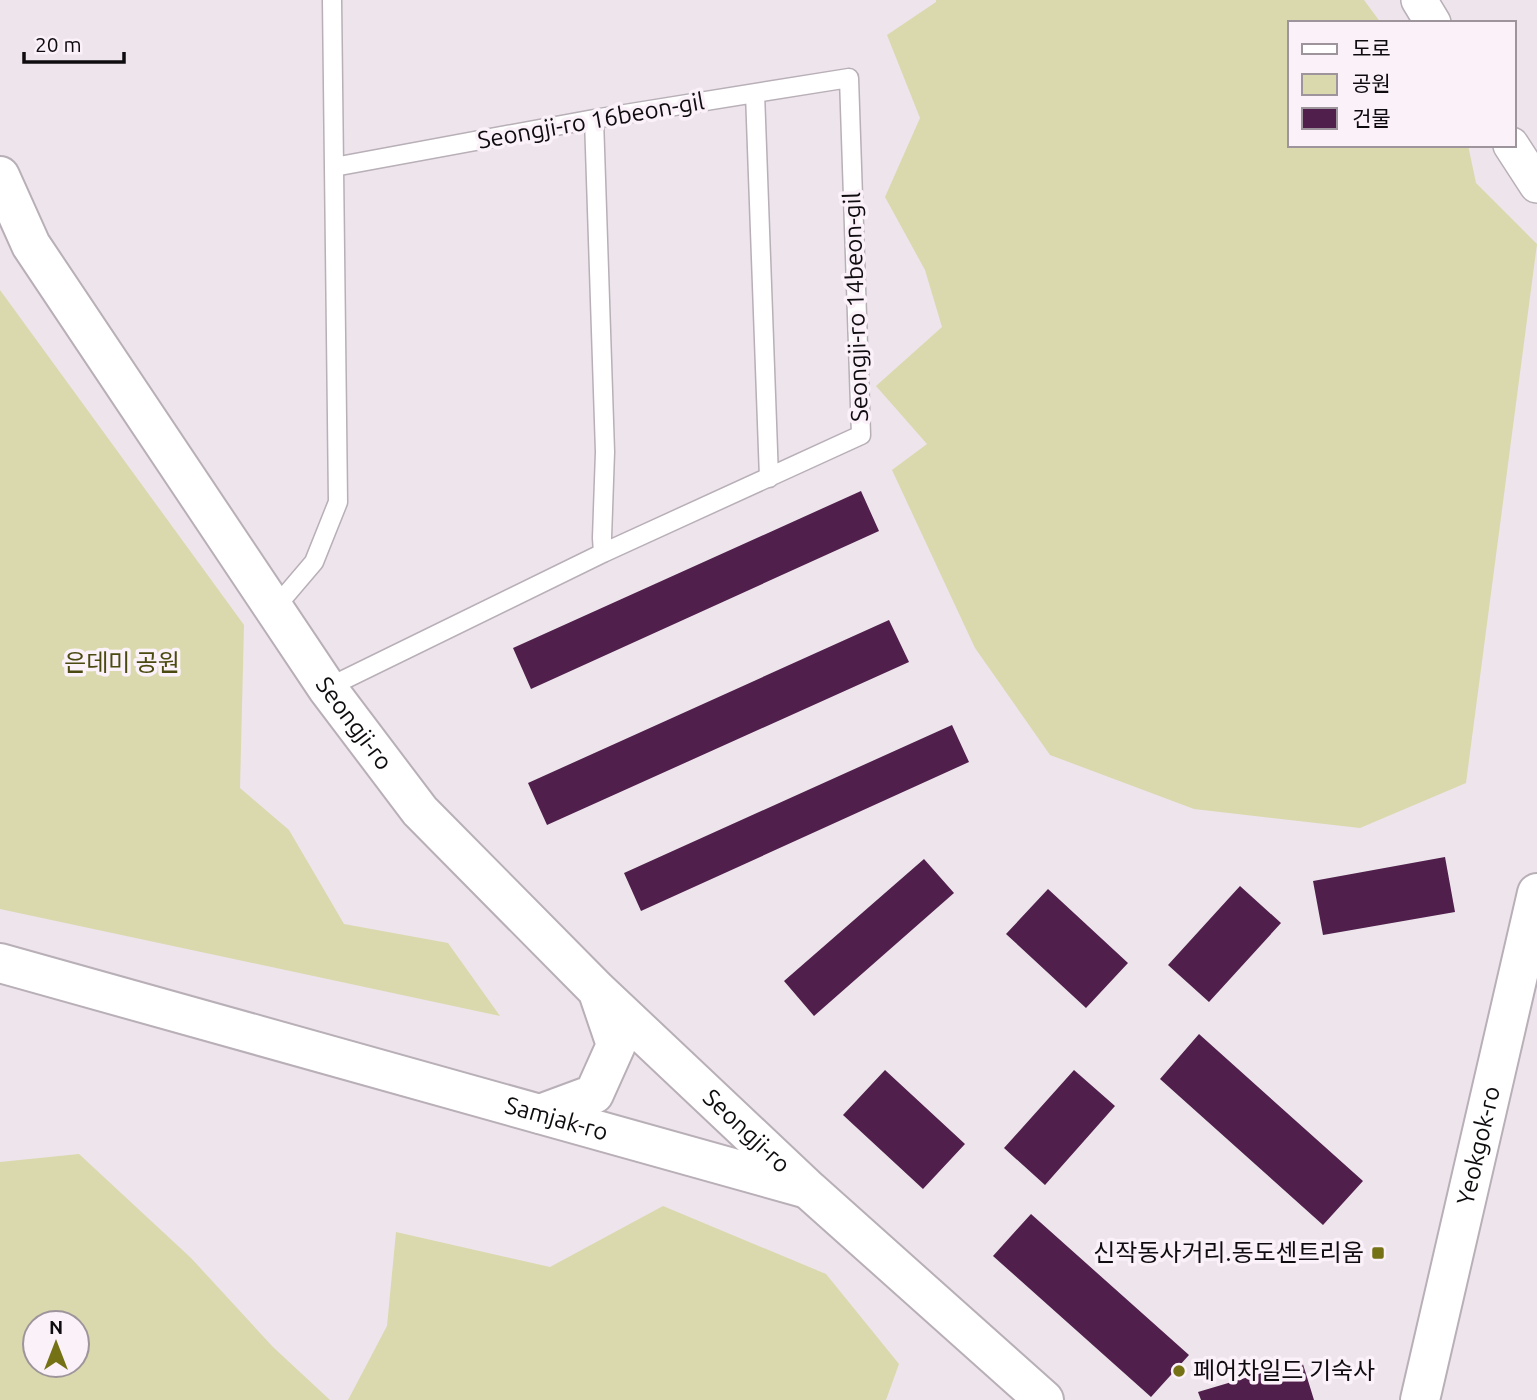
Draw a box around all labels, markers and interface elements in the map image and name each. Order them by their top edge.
scale bar [24,21,124,65]
legend [1288,21,1516,147]
text: 20 m [35,32,82,56]
text: 도로 [1352,36,1391,60]
text: 공원 [1352,71,1391,95]
street label: Seongji-ro 16beon-gil [475,87,706,154]
text: 건물 [1352,106,1391,130]
street label: Seongji-ro 14beon-gil [838,192,873,422]
park label: 은데미 공원 [64,649,180,676]
street label: Seongji-ro [311,672,398,775]
street label: Seongji-ro [698,1083,796,1178]
street label: Yeokgok-ro [1451,1083,1505,1208]
street label: Samjak-ro [502,1091,611,1146]
place label: 신작동사거리.동도센트리움 [1093,1239,1364,1266]
marker: 신작동사거리.동도센트리움 [1370,1245,1386,1261]
north arrow [21,1309,91,1379]
text: N [49,1316,63,1338]
place label: 페어차일드 기숙사 [1193,1357,1375,1384]
marker: 페어차일드 기숙사 [1171,1363,1187,1379]

